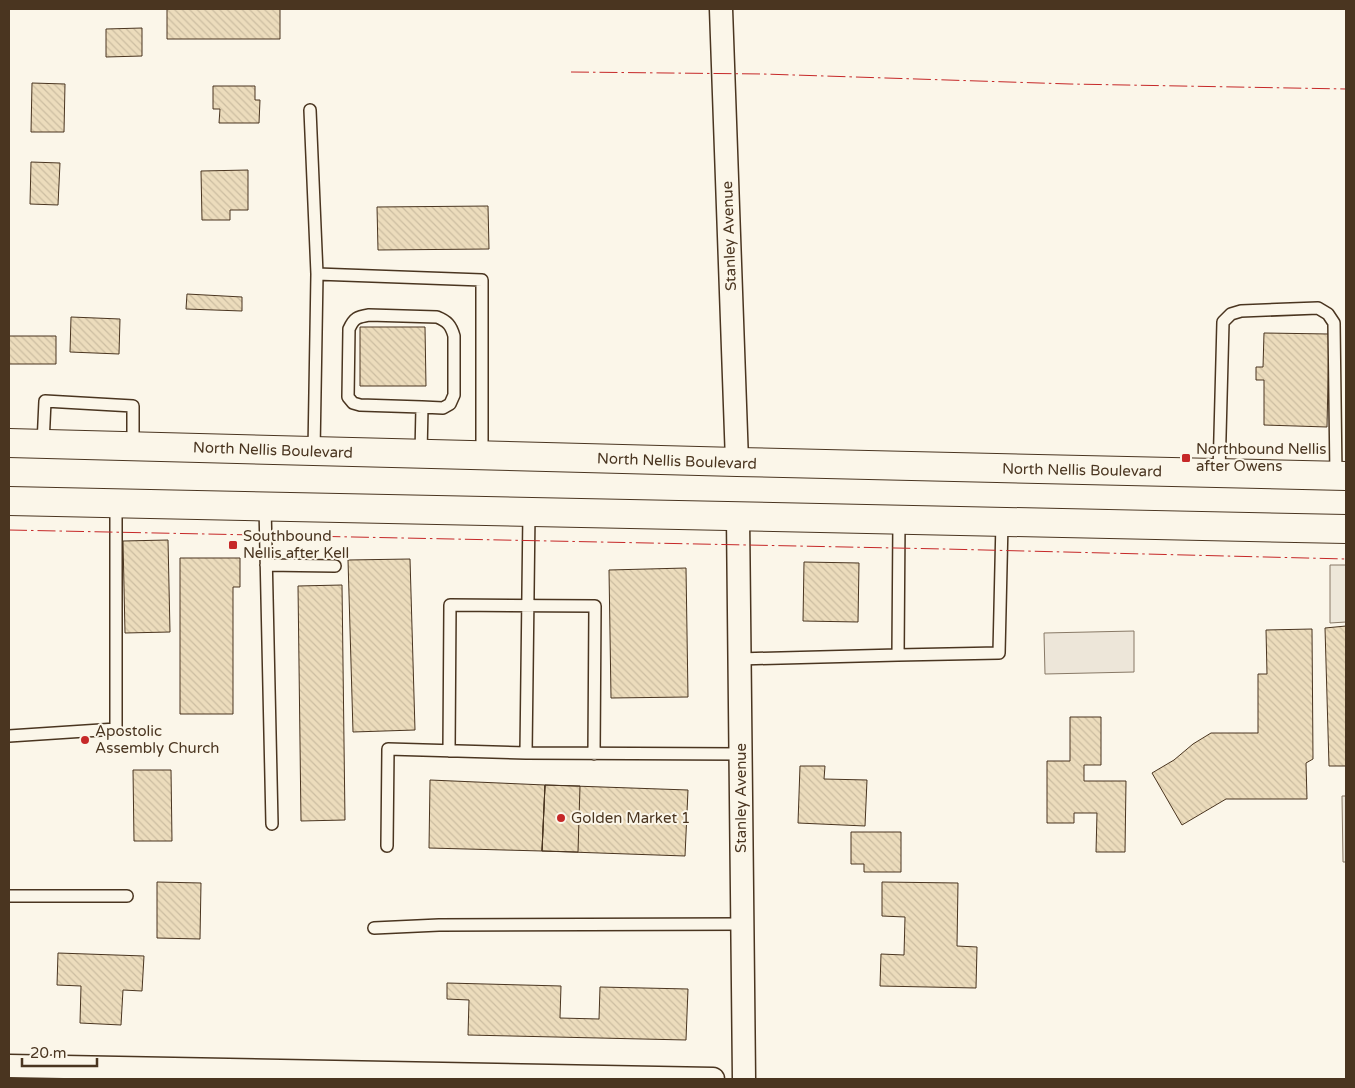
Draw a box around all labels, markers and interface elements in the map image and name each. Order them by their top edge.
street label: Stanley Avenue [718,181,740,291]
street label: North Nellis Boulevard [193,438,353,462]
place label: Northbound Nellis after Owens [1196,440,1327,475]
street label: North Nellis Boulevard [597,449,757,473]
marker: Northbound Nellis after Owens [1180,452,1192,464]
street label: North Nellis Boulevard [1002,460,1162,480]
place label: Southbound Nellis after Kell [243,527,349,562]
marker: Southbound Nellis after Kell [227,539,239,551]
place label: Apostolic Assembly Church [95,722,219,757]
marker: Apostolic Assembly Church [79,734,91,746]
street label: Stanley Avenue [732,743,750,853]
place label: Golden Market 1 [571,809,690,827]
marker: Golden Market 1 [555,812,567,824]
scale bar [22,1036,98,1068]
text: 20 m [30,1044,67,1062]

